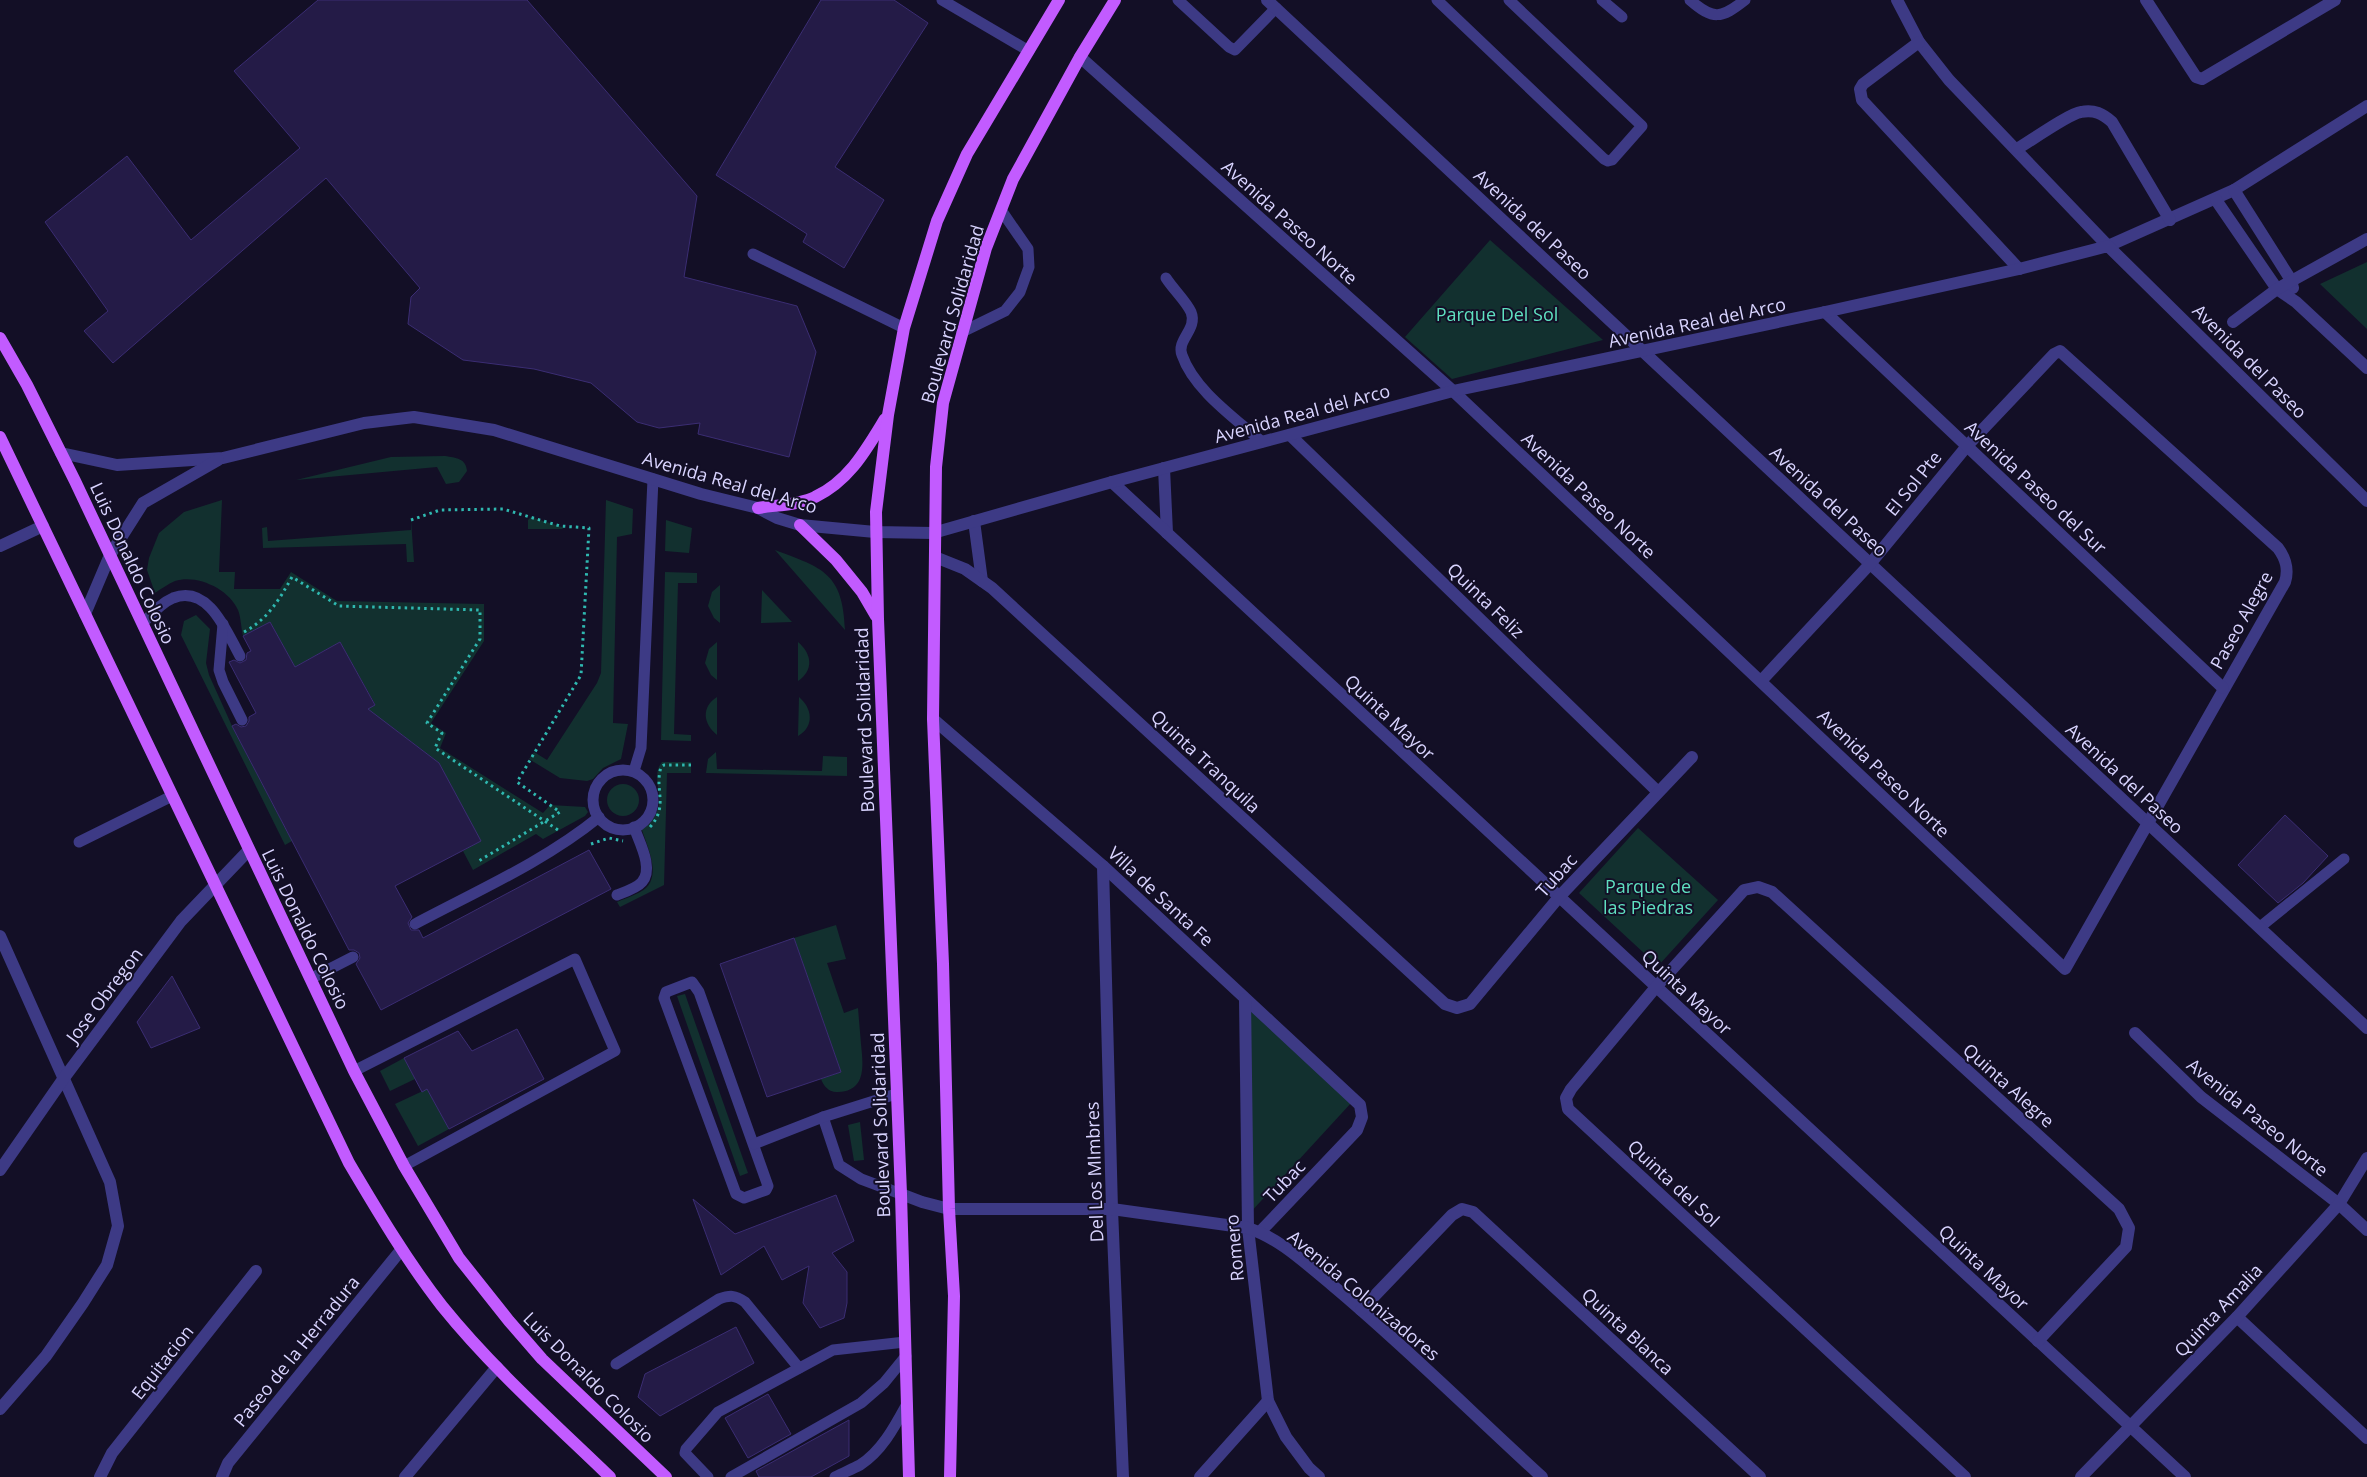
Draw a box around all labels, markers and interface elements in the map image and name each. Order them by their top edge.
street label: Avenida Paseo Norte [1217,155,1363,289]
street label: Avenida del Paseo [1469,163,1597,285]
street label: Boulevard Solidaridad [915,222,989,406]
street label: Avenida Real del Arco [1606,291,1788,353]
street label: Avenida del Paseo [2188,299,2312,423]
park label: Parque Del Sol [1436,302,1558,326]
street label: Avenida Real del Arco [1212,378,1392,448]
street label: Avenida Paseo del Sur [1960,415,2112,559]
street label: Avenida Paseo Norte [1517,427,1661,563]
street label: Avenida del Paseo [1765,440,1893,562]
street label: Avenida Real del Arco [640,446,820,518]
street label: El Sol Pte [1880,446,1946,520]
street label: Luis Donaldo Colosio [85,478,181,648]
street label: Quinta Feliz [1442,557,1530,643]
street label: Paseo Alegre [2204,567,2278,673]
street label: Boulevard Solidaridad [849,627,879,813]
street label: Quinta Mayor [1340,669,1441,765]
street label: Quinta Tranquila [1146,704,1266,818]
street label: Avenida Paseo Norte [1813,704,1955,842]
street label: Avenida del Paseo [2061,717,2189,839]
street label: Villa de Santa Fe [1103,841,1219,951]
street label: Luis Donaldo Colosio [257,845,355,1013]
street label: Tubac [1530,848,1582,902]
park label: Parque de las Piedras [1603,874,1693,919]
street label: Jose Obregon [59,943,148,1049]
street label: Quinta Mayor [1637,944,1738,1040]
street label: Boulevard Solidaridad [865,1032,895,1218]
street label: Quinta Alegre [1958,1038,2060,1132]
street label: Avenida Paseo Norte [2182,1053,2334,1181]
street label: Del Los MImbres [1080,1101,1108,1243]
street label: Quinta del Sol [1623,1134,1725,1232]
street label: Tubac [1258,1154,1310,1208]
street label: Romero [1219,1214,1249,1282]
street label: Quinta Mayor [1934,1219,2035,1315]
street label: Avenida Colonizadores [1283,1224,1445,1366]
street label: Quinta Amalia [2169,1258,2267,1362]
street label: Paseo de la Herradura [228,1271,364,1431]
street label: Quinta Blanca [1577,1282,1679,1380]
street label: Luis Donaldo Colosio [518,1306,660,1448]
street label: Equitacion [125,1320,199,1404]

